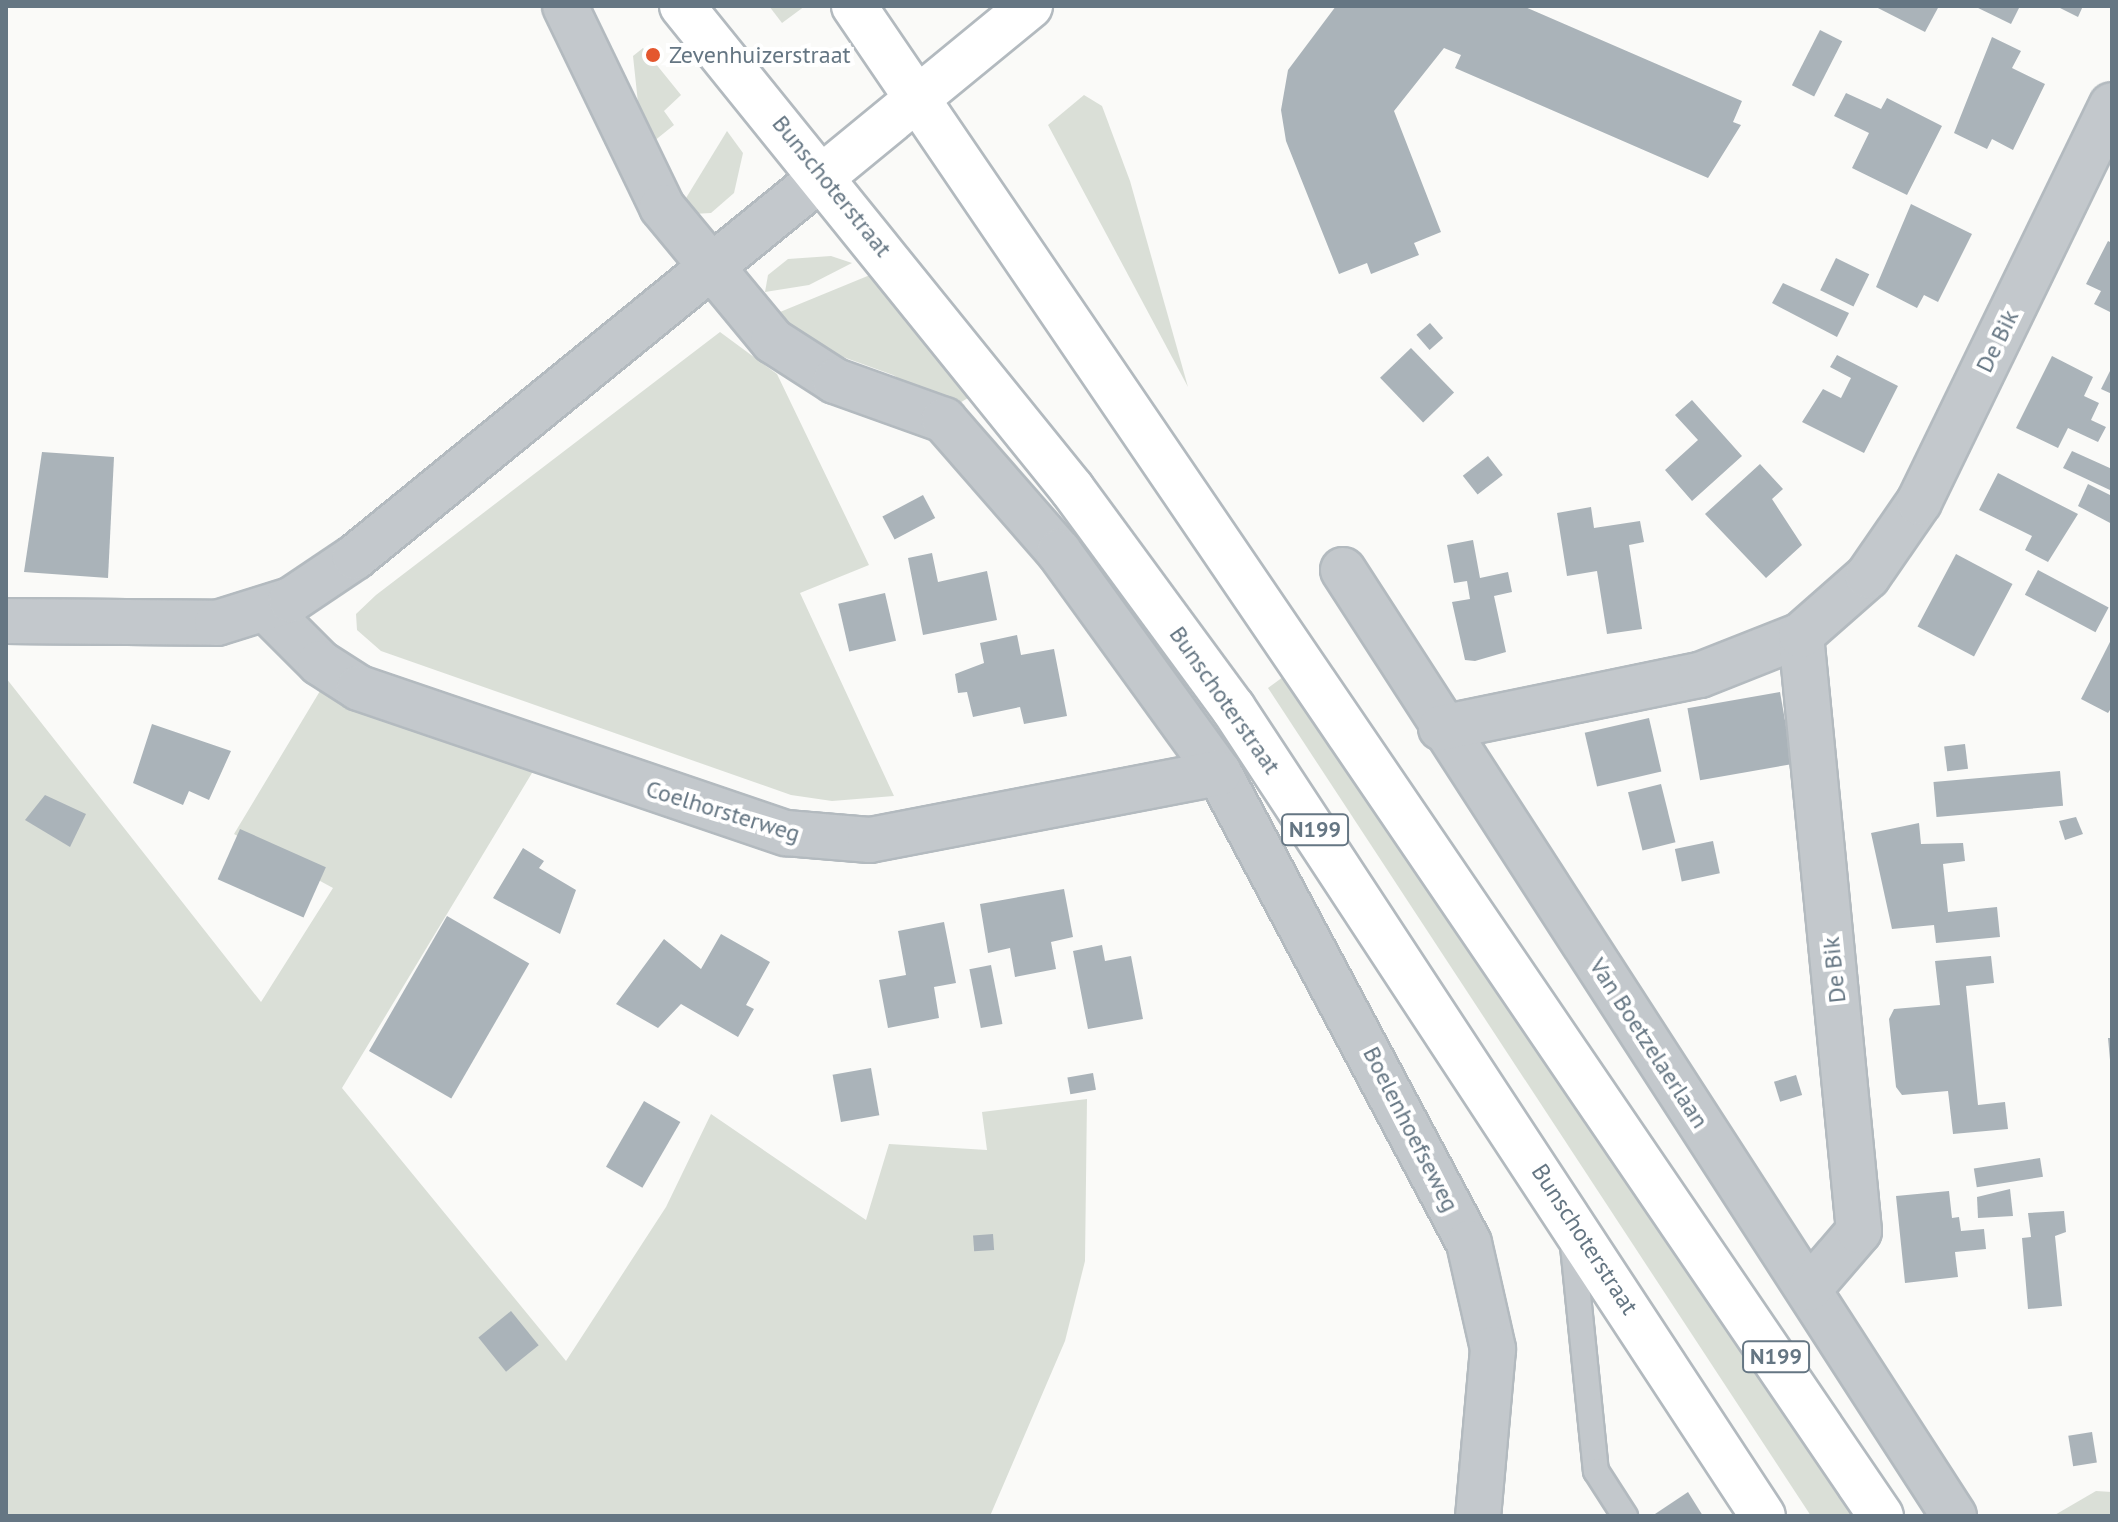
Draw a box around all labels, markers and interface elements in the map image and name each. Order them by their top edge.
place label: Zevenhuizerstraat [669,41,851,69]
marker: Zevenhuizerstraat [644,46,662,64]
street label: Bunschoterstraat [766,109,898,263]
street label: De Bik [1970,305,2024,377]
street label: Bunschoterstraat [1163,621,1287,779]
street label: Coelhorsterweg [642,774,804,848]
road number: N199 [1281,812,1349,848]
street label: De Bik [1816,936,1852,1004]
street label: Van Boetzelaerlaan [1583,953,1715,1133]
street label: Boelenhoefseweg [1357,1042,1465,1216]
street label: Bunschoterstraat [1526,1158,1644,1320]
road number: N199 [1742,1339,1810,1375]

